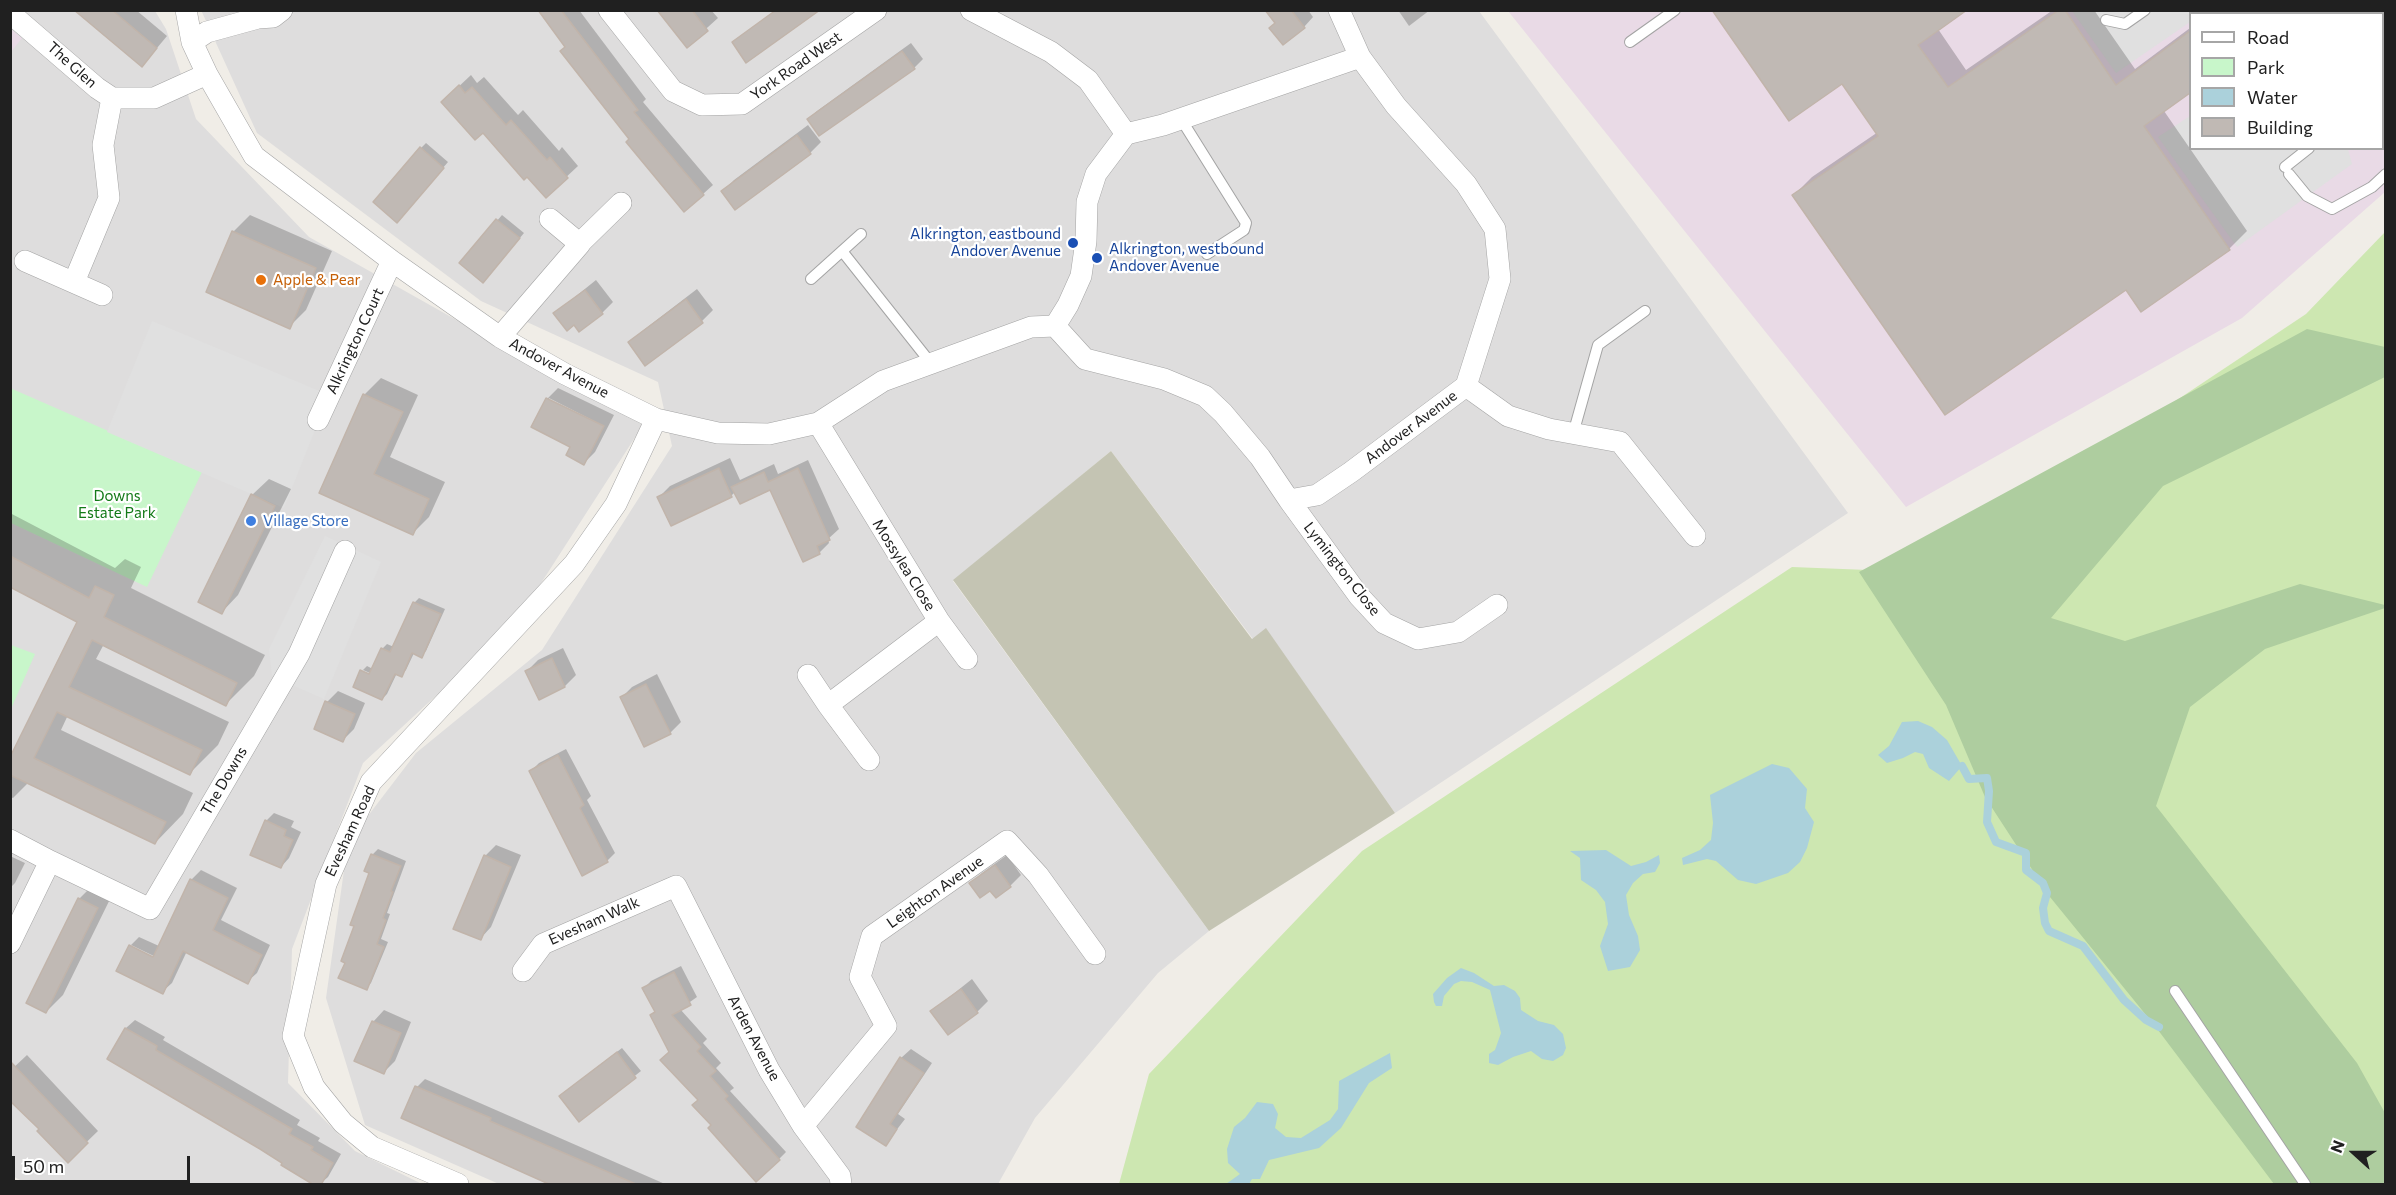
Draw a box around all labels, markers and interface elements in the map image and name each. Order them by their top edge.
legend [2189,12,2384,150]
text: Road [2247,26,2289,48]
street label: York Road West [747,28,845,104]
street label: The Glen [44,38,100,92]
text: Park [2247,56,2285,78]
text: Water [2247,86,2298,108]
text: Building [2247,116,2313,138]
place label: Alkrington, eastbound Andover Avenue [910,225,1061,260]
marker: Alkrington, eastbound Andover Avenue [1066,236,1080,250]
place label: Alkrington, westbound Andover Avenue [1109,240,1264,275]
marker: Alkrington, westbound Andover Avenue [1090,251,1104,265]
place label: Apple & Pear [273,271,360,289]
marker: Apple & Pear [254,273,268,287]
street label: Alkrington Court [323,285,387,397]
street label: Andover Avenue [506,334,612,402]
street label: Andover Avenue [1361,387,1461,467]
park label: Downs Estate Park [78,487,156,522]
place label: Village Store [263,512,349,530]
marker: Village Store [244,514,258,528]
street label: Mossylea Close [869,516,939,614]
street label: Lymington Close [1300,519,1384,619]
street label: The Downs [197,744,251,818]
street label: Evesham Road [321,783,379,879]
street label: Leighton Avenue [883,852,987,932]
street label: Evesham Walk [546,893,642,949]
street label: Arden Avenue [724,992,784,1084]
north arrow [2324,1123,2384,1183]
text: N [2326,1137,2348,1155]
scale bar [15,1144,194,1182]
text: 50 m [23,1155,64,1177]

